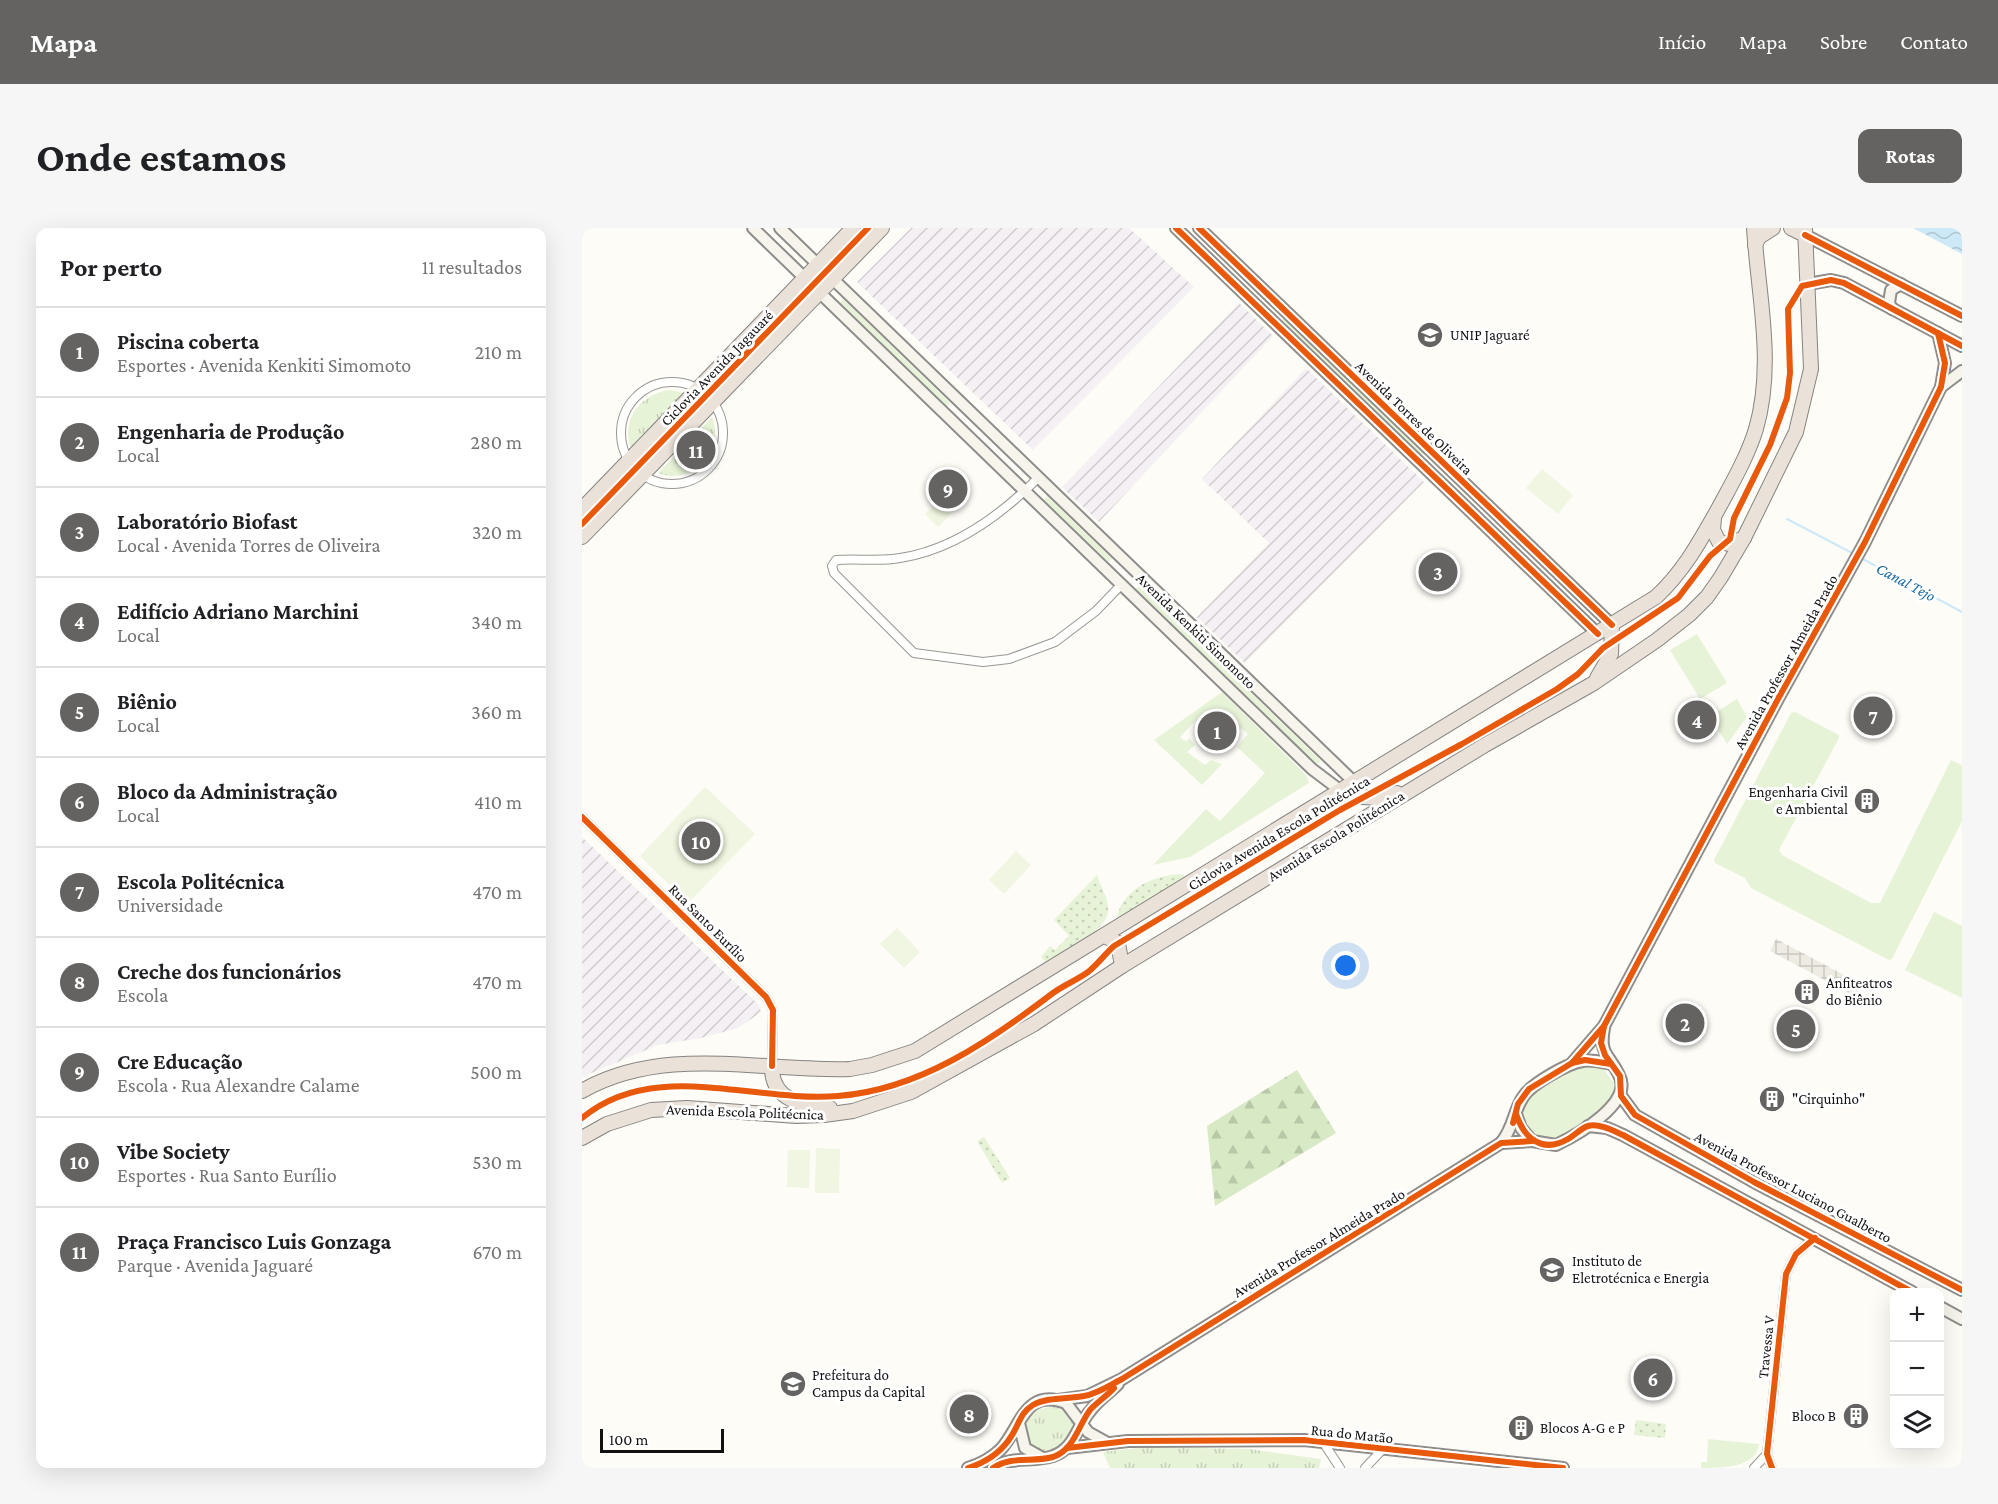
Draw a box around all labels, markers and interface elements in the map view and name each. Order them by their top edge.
text: Mapa [30,27,97,58]
text: Início [1658,30,1706,54]
text: Mapa [1739,30,1787,54]
text: Sobre [1820,30,1867,54]
text: Contato [1900,30,1968,54]
button: Rotas [1858,129,1962,183]
text: Onde estamos [36,133,286,180]
text: Por perto [60,253,162,282]
text: 11 resultados [422,256,522,278]
street label: Ciclovia Avenida Jagauaré [658,307,777,430]
school or university icon: UNIP Jaguaré [1415,320,1445,350]
place label: UNIP Jaguaré [1450,327,1530,344]
text: Piscina coberta [117,329,259,354]
text: 1 [76,341,83,363]
text: 210 m [475,341,522,363]
text: Esportes · Avenida Kenkiti Simomoto [117,354,411,376]
street label: Avenida Torres de Oliveira [1352,358,1476,478]
text: Engenharia de Produção [117,419,344,444]
pin: 11 [676,428,716,472]
text: 2 [74,431,85,453]
text: 280 m [471,431,522,453]
text: Local [117,444,160,466]
pin: 9 [928,466,968,512]
text: Laboratório Biofast [117,509,298,534]
text: 3 [75,521,84,543]
text: 320 m [472,521,522,543]
text: Local · Avenida Torres de Oliveira [117,534,381,556]
pin: 3 [1418,550,1458,594]
water label: Canal Tejo [1873,559,1939,606]
street label: Avenida Kenkiti Simomoto [1133,570,1259,692]
street label: Avenida Professor Almeida Prado [1731,572,1841,752]
text: Edifício Adriano Marchini [117,599,359,624]
text: 4 [74,611,85,633]
text: 340 m [471,611,522,633]
text: Local [117,624,160,646]
text: Biênio [117,689,177,714]
pin: 7 [1854,694,1892,738]
pin: 4 [1678,698,1716,742]
text: 5 [75,701,84,723]
text: 360 m [471,701,522,723]
pin: 1 [1198,708,1236,754]
text: Local [117,714,160,736]
street label: Ciclovia Avenida Escola Politécnica [1185,772,1373,894]
text: Bloco da Administração [117,779,337,804]
place label: Engenharia Civil e Ambiental [1748,784,1848,817]
building icon: Engenharia Civil e Ambiental [1852,786,1882,816]
street label: Avenida Escola Politécnica [1264,787,1408,885]
text: 6 [74,791,85,813]
text: 410 m [474,791,522,813]
text: Local [117,804,160,826]
pin: 10 [682,818,720,864]
text: Escola Politécnica [117,869,284,894]
text: 7 [75,881,84,903]
text: 470 m [472,881,522,903]
street label: Rua Santo Eurílio [666,881,750,965]
text: Universidade [117,894,223,916]
your location [1331,951,1360,980]
text: Creche dos funcionários [117,959,341,984]
text: 8 [74,971,85,993]
text: 470 m [472,971,522,993]
place label: Anfiteatros do Biênio [1826,975,1892,1008]
building icon: Anfiteatros do Biênio [1792,977,1822,1007]
text: Escola [117,984,168,1006]
pin: 2 [1666,1000,1704,1046]
pin: 5 [1776,1006,1816,1052]
text: Cre Educação [117,1049,243,1074]
text: 9 [74,1061,85,1083]
text: 500 m [470,1061,522,1083]
text: Escola · Rua Alexandre Calame [117,1074,360,1096]
building icon: "Cirquinho" [1757,1084,1787,1114]
place label: "Cirquinho" [1792,1091,1865,1108]
street label: Avenida Escola Politécnica [666,1101,824,1123]
street label: Avenida Professor Luciano Gualberto [1692,1128,1894,1246]
text: Vibe Society [117,1139,230,1164]
text: 10 [70,1151,89,1173]
text: 530 m [472,1151,522,1173]
text: Esportes · Rua Santo Eurílio [117,1164,337,1186]
street label: Avenida Professor Almeida Prado [1230,1185,1408,1301]
text: Praça Francisco Luis Gonzaga [117,1229,391,1254]
text: 11 [72,1241,87,1263]
text: 670 m [473,1241,522,1263]
place label: Instituto de Eletrotécnica e Energia [1572,1253,1709,1287]
text: Parque · Avenida Jaguaré [117,1254,313,1276]
school or university icon: Instituto de Eletrotécnica e Energia [1537,1255,1567,1285]
map controls [1890,1288,1944,1450]
button: + [1890,1288,1944,1342]
street label: Travessa V [1755,1314,1777,1379]
button: − [1890,1342,1944,1396]
pin: 6 [1634,1356,1672,1400]
place label: Prefeitura do Campus da Capital [812,1367,925,1401]
school or university icon: Prefeitura do Campus da Capital [778,1369,808,1399]
pin: 8 [950,1392,988,1436]
button: layers [1890,1396,1944,1450]
building icon: Bloco B [1841,1401,1871,1431]
place label: Bloco B [1792,1408,1836,1424]
building icon: Blocos A-G e P [1506,1413,1536,1443]
place label: Blocos A-G e P [1540,1420,1625,1436]
street label: Rua do Matão [1310,1422,1394,1446]
scale bar [600,1426,724,1454]
text: 100 m [609,1431,648,1448]

